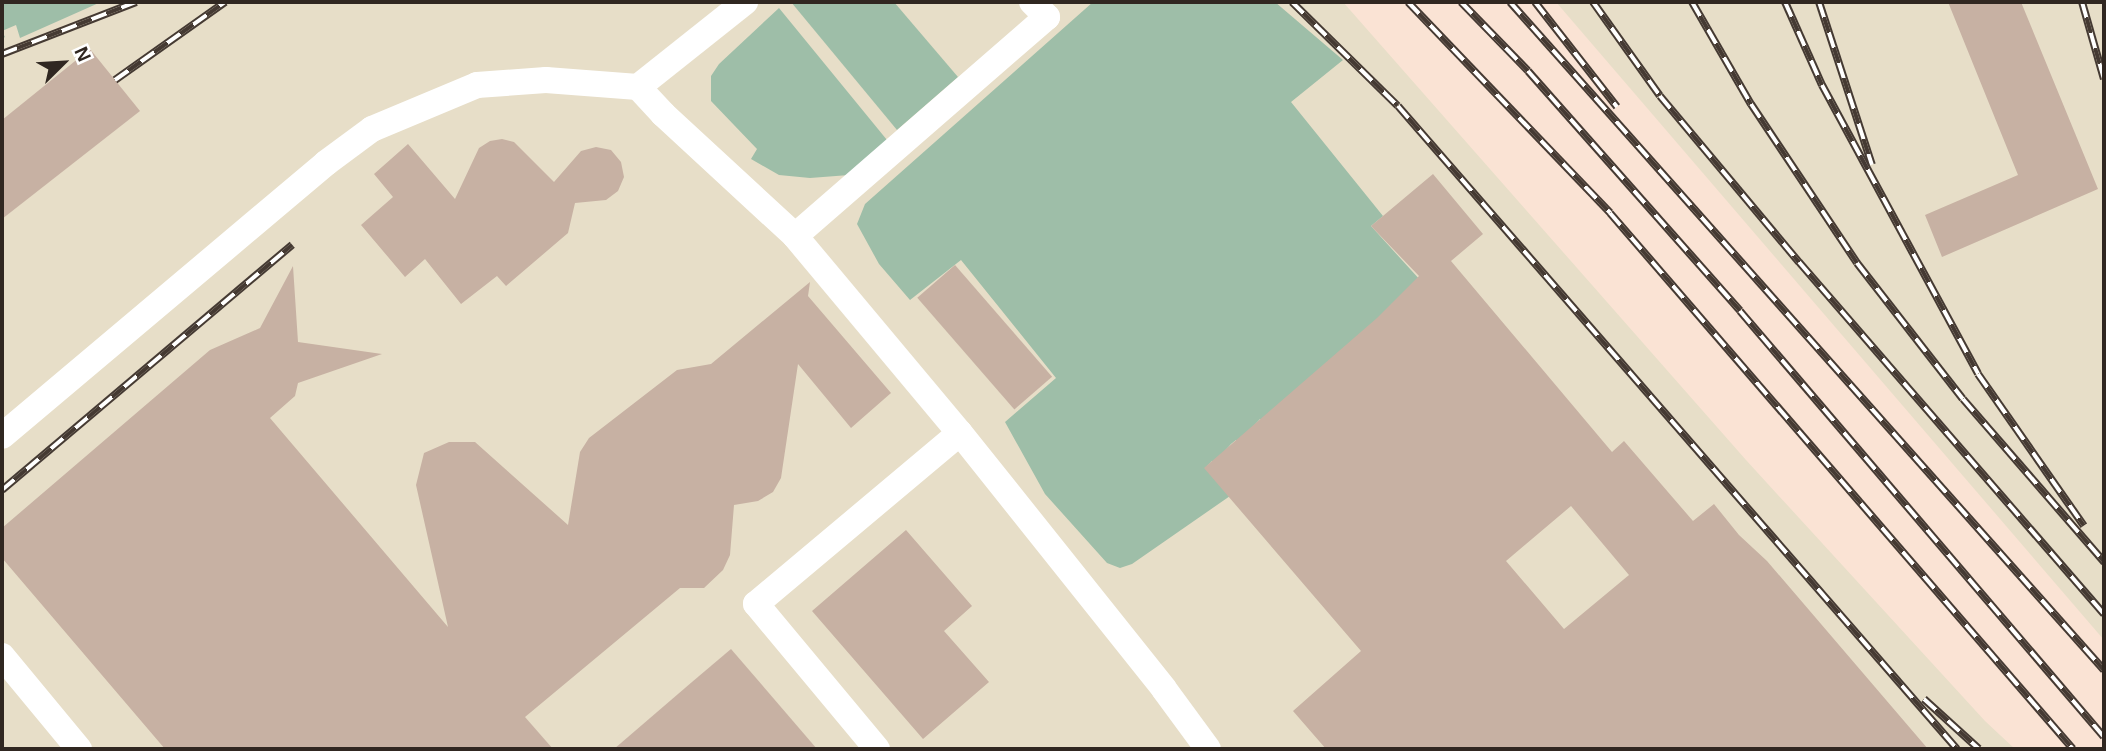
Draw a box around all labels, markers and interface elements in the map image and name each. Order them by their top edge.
north arrow [28,28,98,98]
text: N [70,44,95,65]

